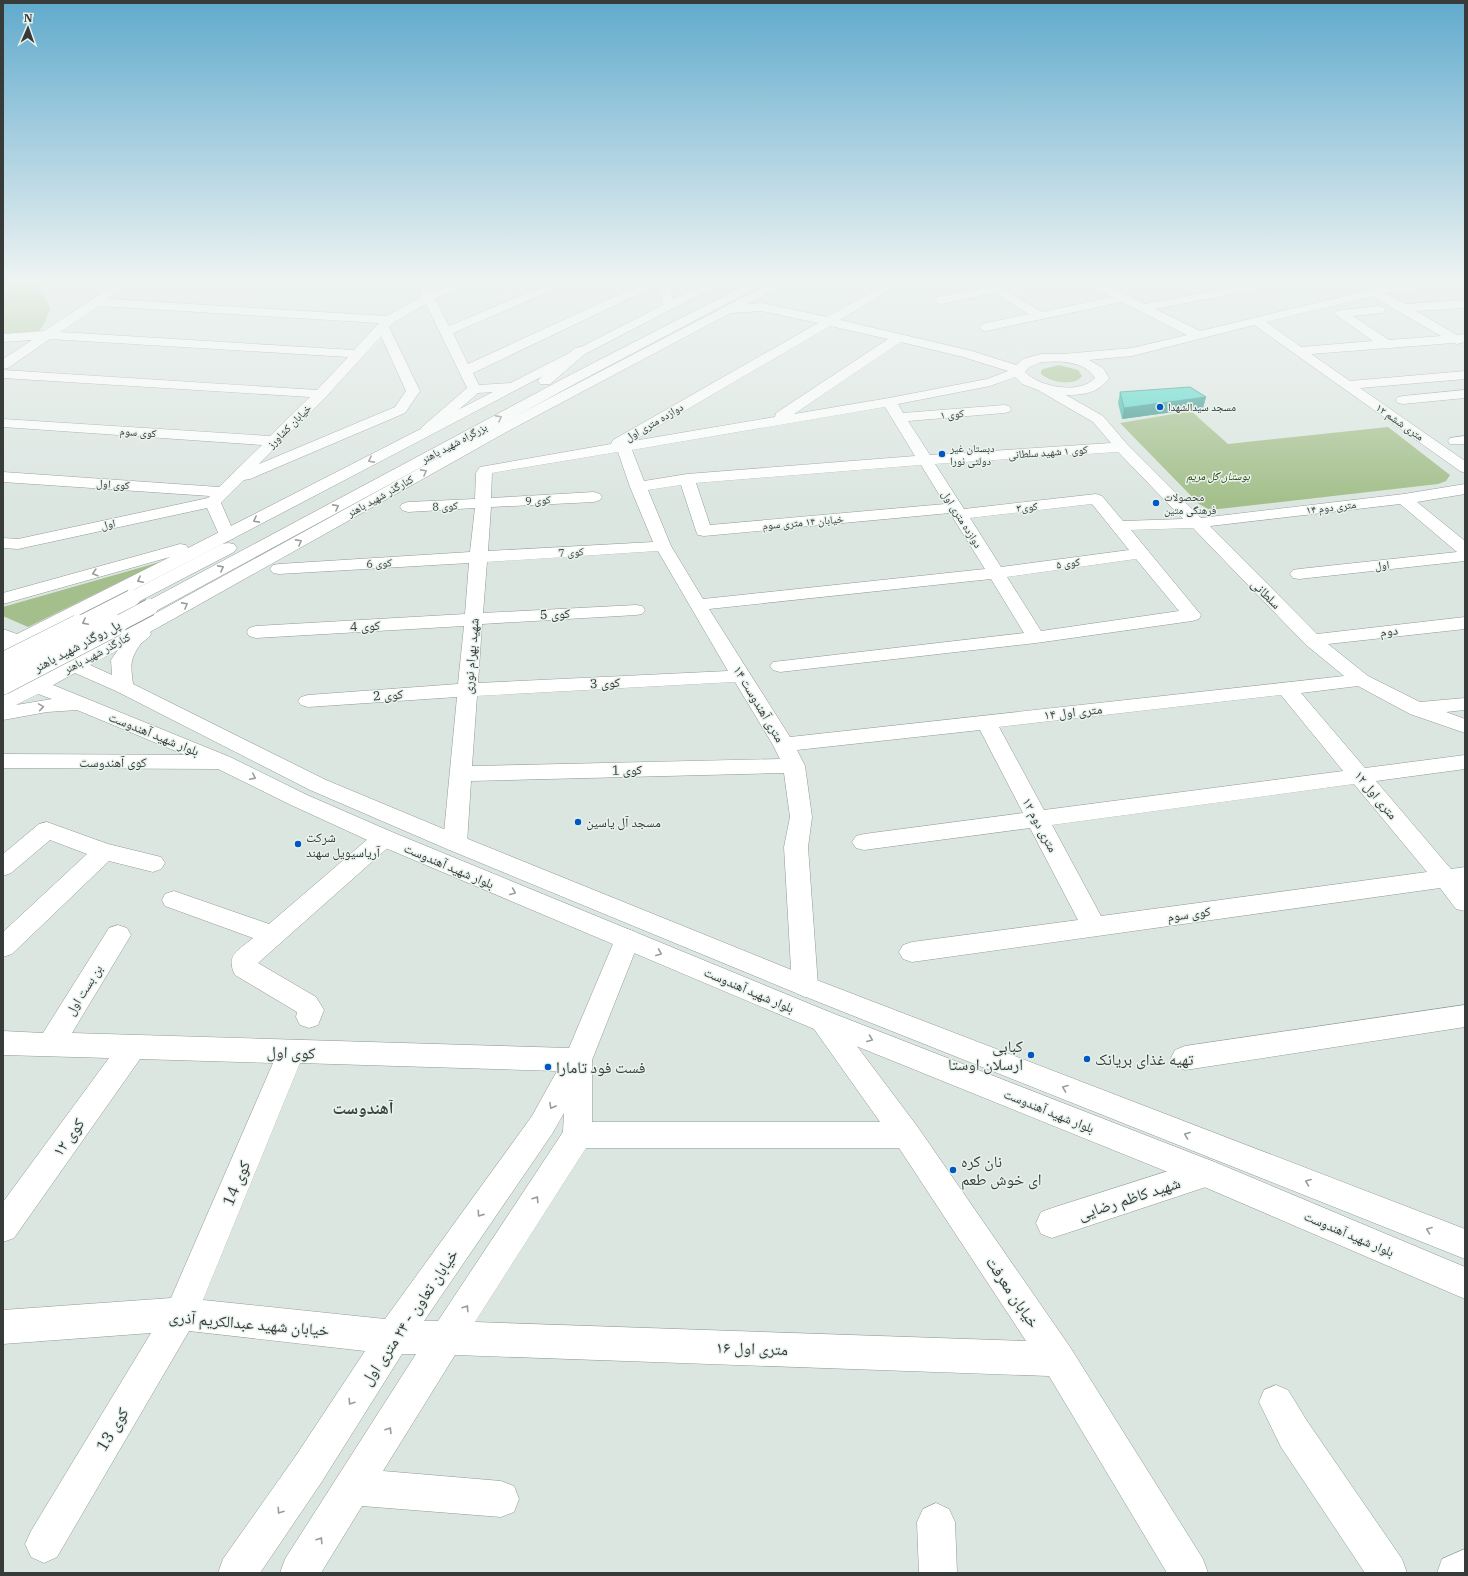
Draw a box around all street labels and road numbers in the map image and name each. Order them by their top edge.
street label: دوازده متری اول [622,399,686,444]
street label: ۱۲ متری ششم [1373,400,1427,444]
street label: خیابان کشاورز [263,401,314,452]
street label: کوی ۱ [939,406,965,422]
street label: بزرگراه شهید باهنر [418,420,489,467]
street label: کوی سوم [119,424,157,440]
street label: کوی ۱ شهید سلطانی [1008,442,1089,462]
street label: کنارگذر شهید باهنر [344,472,416,520]
street label: کوی اول [96,476,131,492]
street label: دوازده متری اول [939,488,985,551]
street label: کوی 9 [525,492,552,508]
street label: ۱۴ متری دوم [1305,497,1357,517]
street label: کوی 8 [432,498,459,514]
street label: کوی۳ [1016,499,1039,515]
street label: خیابان ۱۴ متری سوم [762,511,844,533]
street label: اول [100,516,116,532]
street label: کوی 7 [558,544,585,560]
street label: کوی ۵ [1055,554,1081,572]
street label: کوی 6 [366,555,393,571]
street label: اول [1374,557,1390,573]
street label: سلطانی [1247,575,1285,613]
street label: کوی 5 [539,605,571,623]
street label: پل روگذر شهید باهنر [30,616,123,677]
street label: کوی 4 [349,617,381,635]
street label: شهید بهرام نوری [459,617,483,695]
street label: دوم [1379,622,1399,640]
street label: کنارگذر شهید باهنر [60,629,133,677]
street label: ۱۴ متری آهندوست [729,663,789,746]
street label: کوی 3 [589,674,621,692]
street label: کوی 2 [372,685,404,705]
street label: ۱۴ متری اول [1043,700,1103,724]
street label: بلوار شهید آهندوست [106,708,202,760]
street label: کوی آهندوست [79,754,147,771]
street label: کوی 1 [612,761,643,779]
street label: ۱۲ متری اول [1351,767,1401,823]
street label: ۱۲ متری دوم [1019,795,1061,855]
street label: بلوار شهید آهندوست [401,839,497,893]
street label: کوی سوم [1166,902,1212,925]
street label: بن بست اول [62,961,106,1019]
street label: بلوار شهید آهندوست [701,963,797,1017]
street label: کوی اول [266,1041,316,1064]
street label: بلوار شهید آهندوست [1001,1085,1097,1137]
street label: کوی ۱۲ [48,1114,89,1160]
street label: کوی 14 [218,1157,255,1209]
street label: شهید کاظم رضایی [1075,1172,1183,1225]
street label: بلوار شهید آهندوست [1301,1207,1397,1261]
street label: خیابان تعاون - ۲۴ متری اول [356,1245,463,1390]
street label: خیابان معرفت [981,1253,1044,1332]
street label: خیابان شهید عبدالکریم آذری [168,1306,330,1341]
street label: ۱۶ متری اول [716,1337,788,1360]
street label: کوی 13 [91,1403,134,1455]

